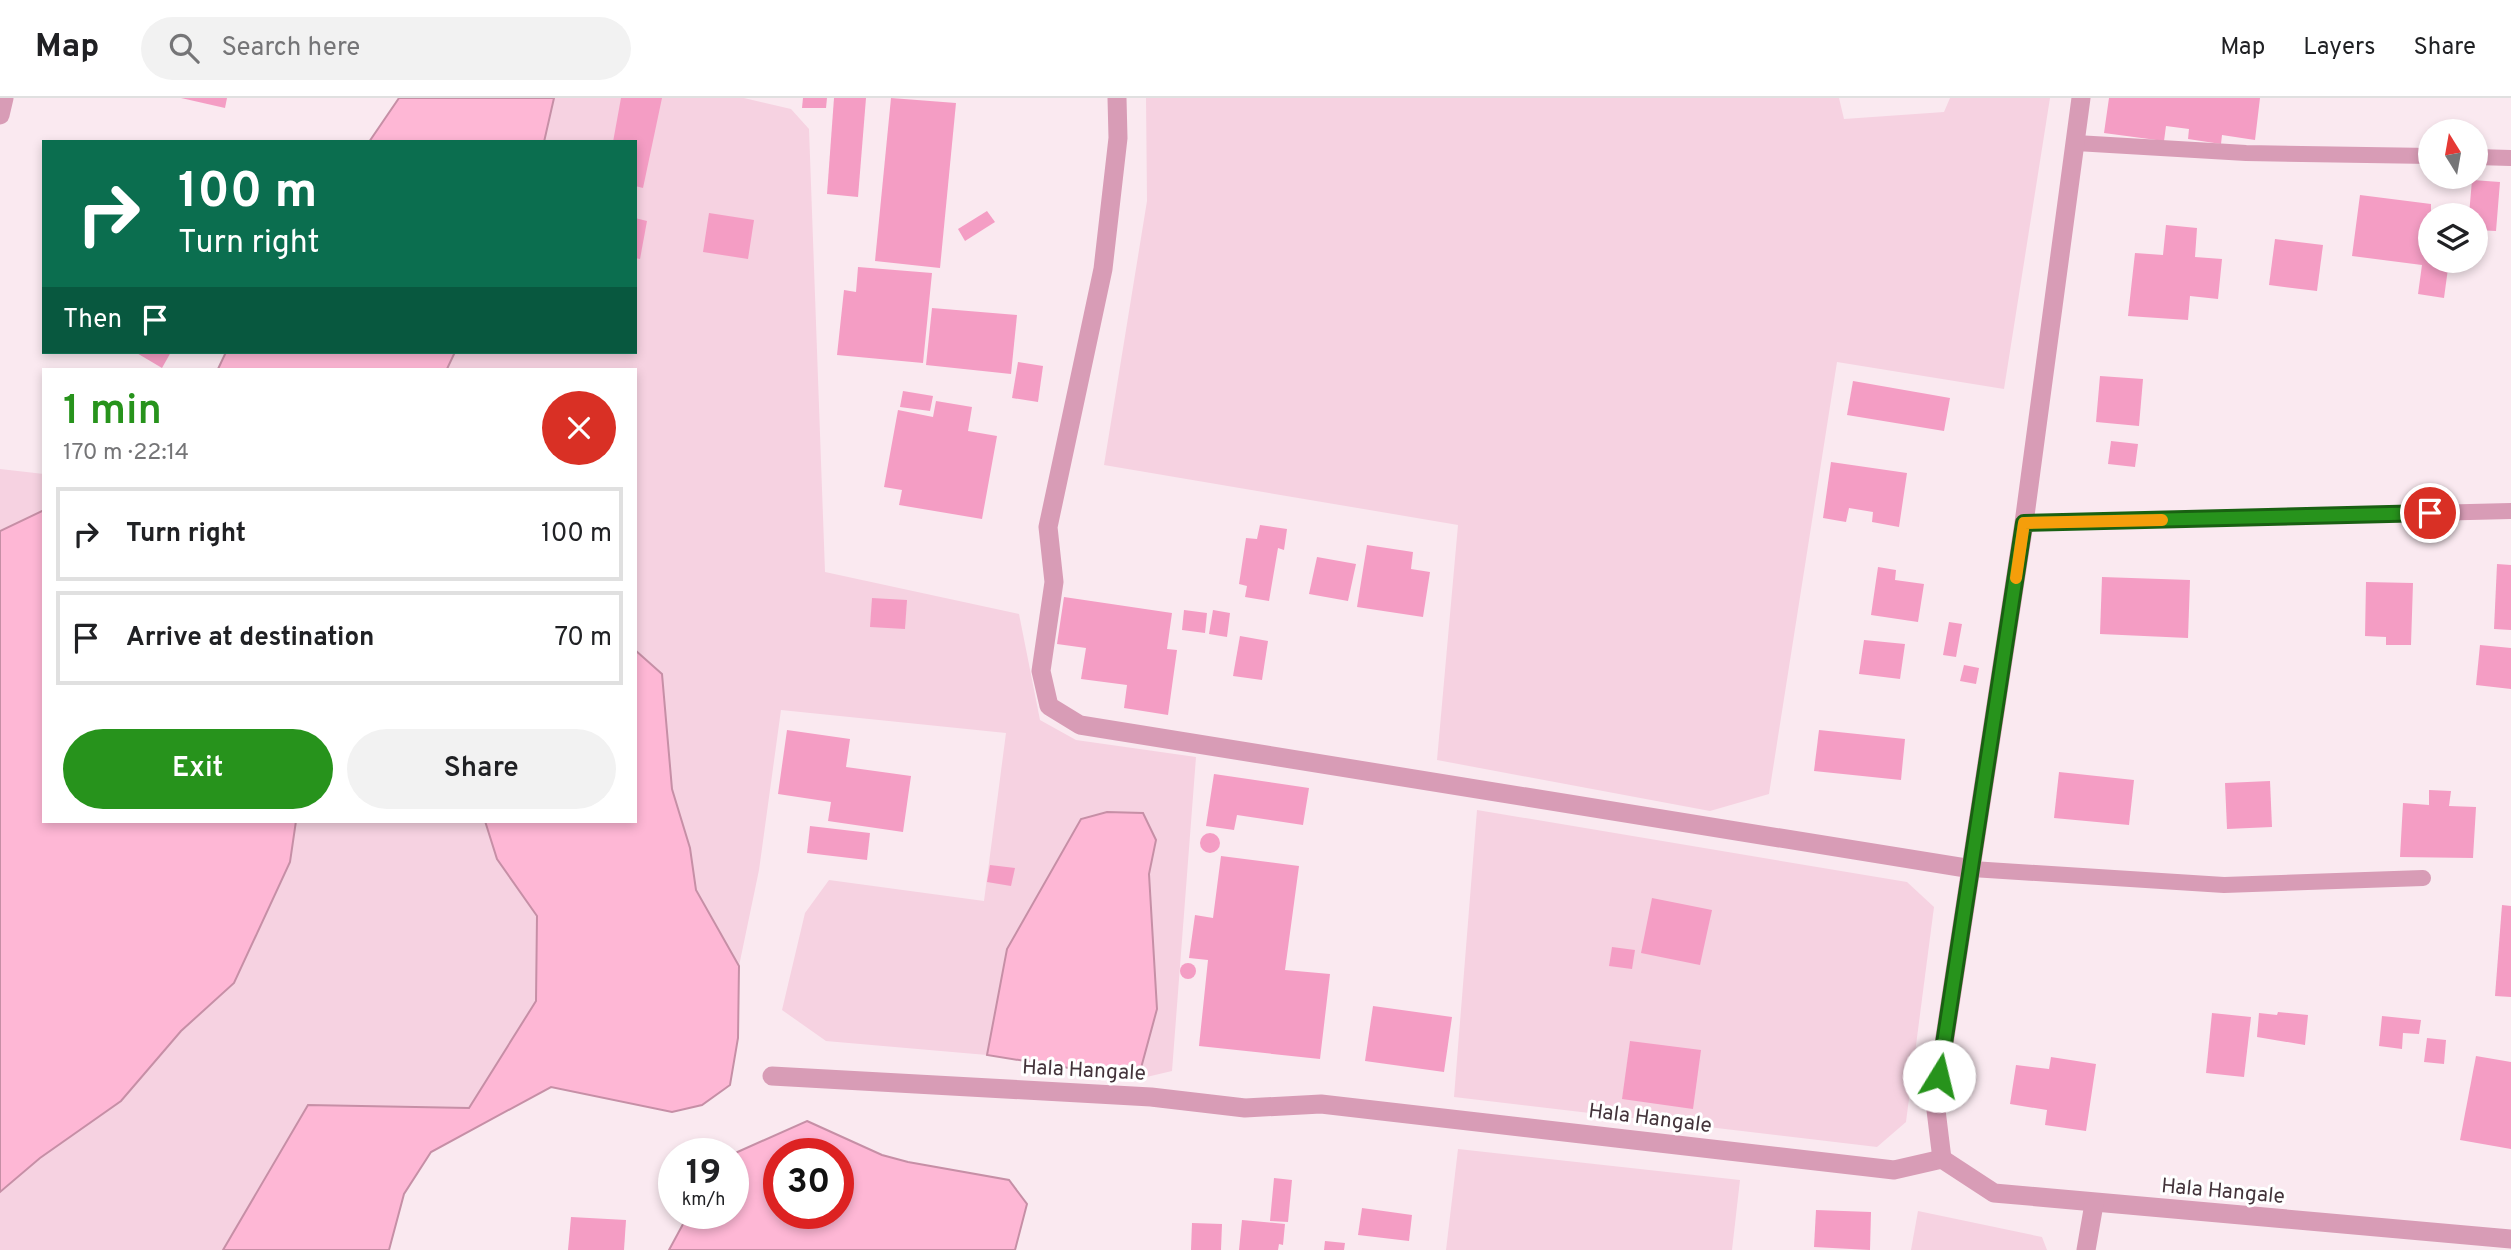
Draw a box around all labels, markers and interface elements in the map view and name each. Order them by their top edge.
search box [141,17,631,80]
text: Map [35,27,99,69]
icon: search [165,29,203,67]
text: Search here [221,32,360,65]
text: Map [2220,33,2265,63]
text: Layers [2303,33,2375,63]
text: Share [2413,33,2476,63]
north arrow [2418,119,2488,189]
map controls [2418,119,2488,273]
text: 100 m [178,163,317,225]
icon: right [63,168,154,259]
button: layers [2418,203,2488,273]
text: Turn right [178,224,320,264]
icon: arrive [136,301,174,339]
text: Then [63,304,122,337]
text: 1 min [63,386,162,439]
button: close [542,391,616,465]
text: 170 m · 22:14 [63,439,189,468]
pin [2400,483,2460,543]
icon: arrive [2411,494,2449,532]
icon: right [67,515,105,553]
text: Turn right [126,518,246,551]
text: 100 m [541,518,612,551]
icon: arrive [67,619,105,657]
text: Arrive at destination [126,622,374,655]
text: 70 m [554,622,612,655]
button: Exit [63,729,333,809]
button: Share [347,729,616,809]
position arrow [1902,1039,1976,1113]
street label: Hala Hangale [1021,1054,1147,1088]
street label: Hala Hangale [1587,1098,1713,1140]
speed limit sign: 30 [763,1138,854,1229]
text: 19 [686,1152,721,1196]
street label: Hala Hangale [2160,1173,2286,1211]
text: km/h [682,1189,725,1212]

